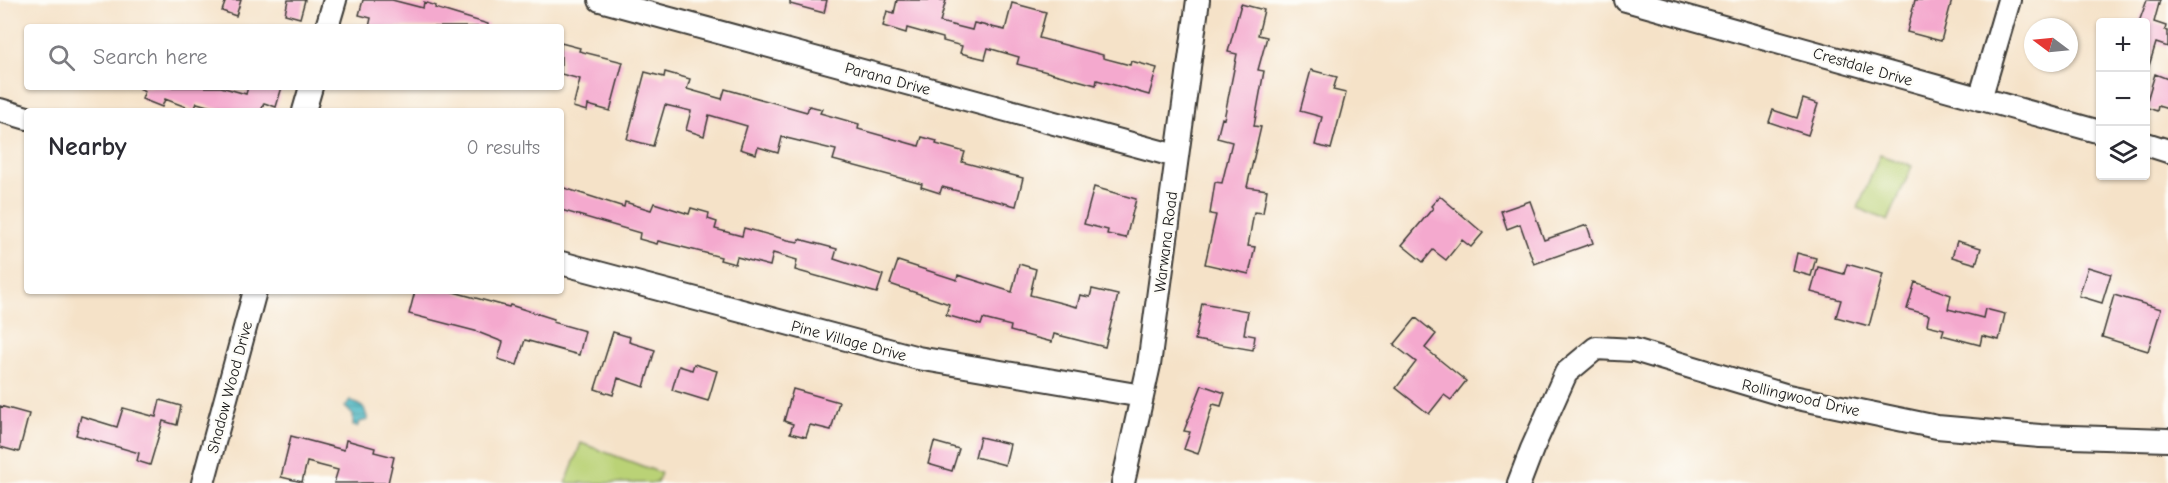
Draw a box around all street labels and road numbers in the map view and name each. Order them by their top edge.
street label: Crestdale Drive [1811,44,1915,90]
street label: Parana Drive [843,59,932,99]
street label: Warwana Road [1151,190,1181,294]
street label: Pine Village Drive [789,317,908,365]
street label: Shadow Wood Drive [204,319,256,455]
street label: Rollingwood Drive [1740,376,1861,420]

